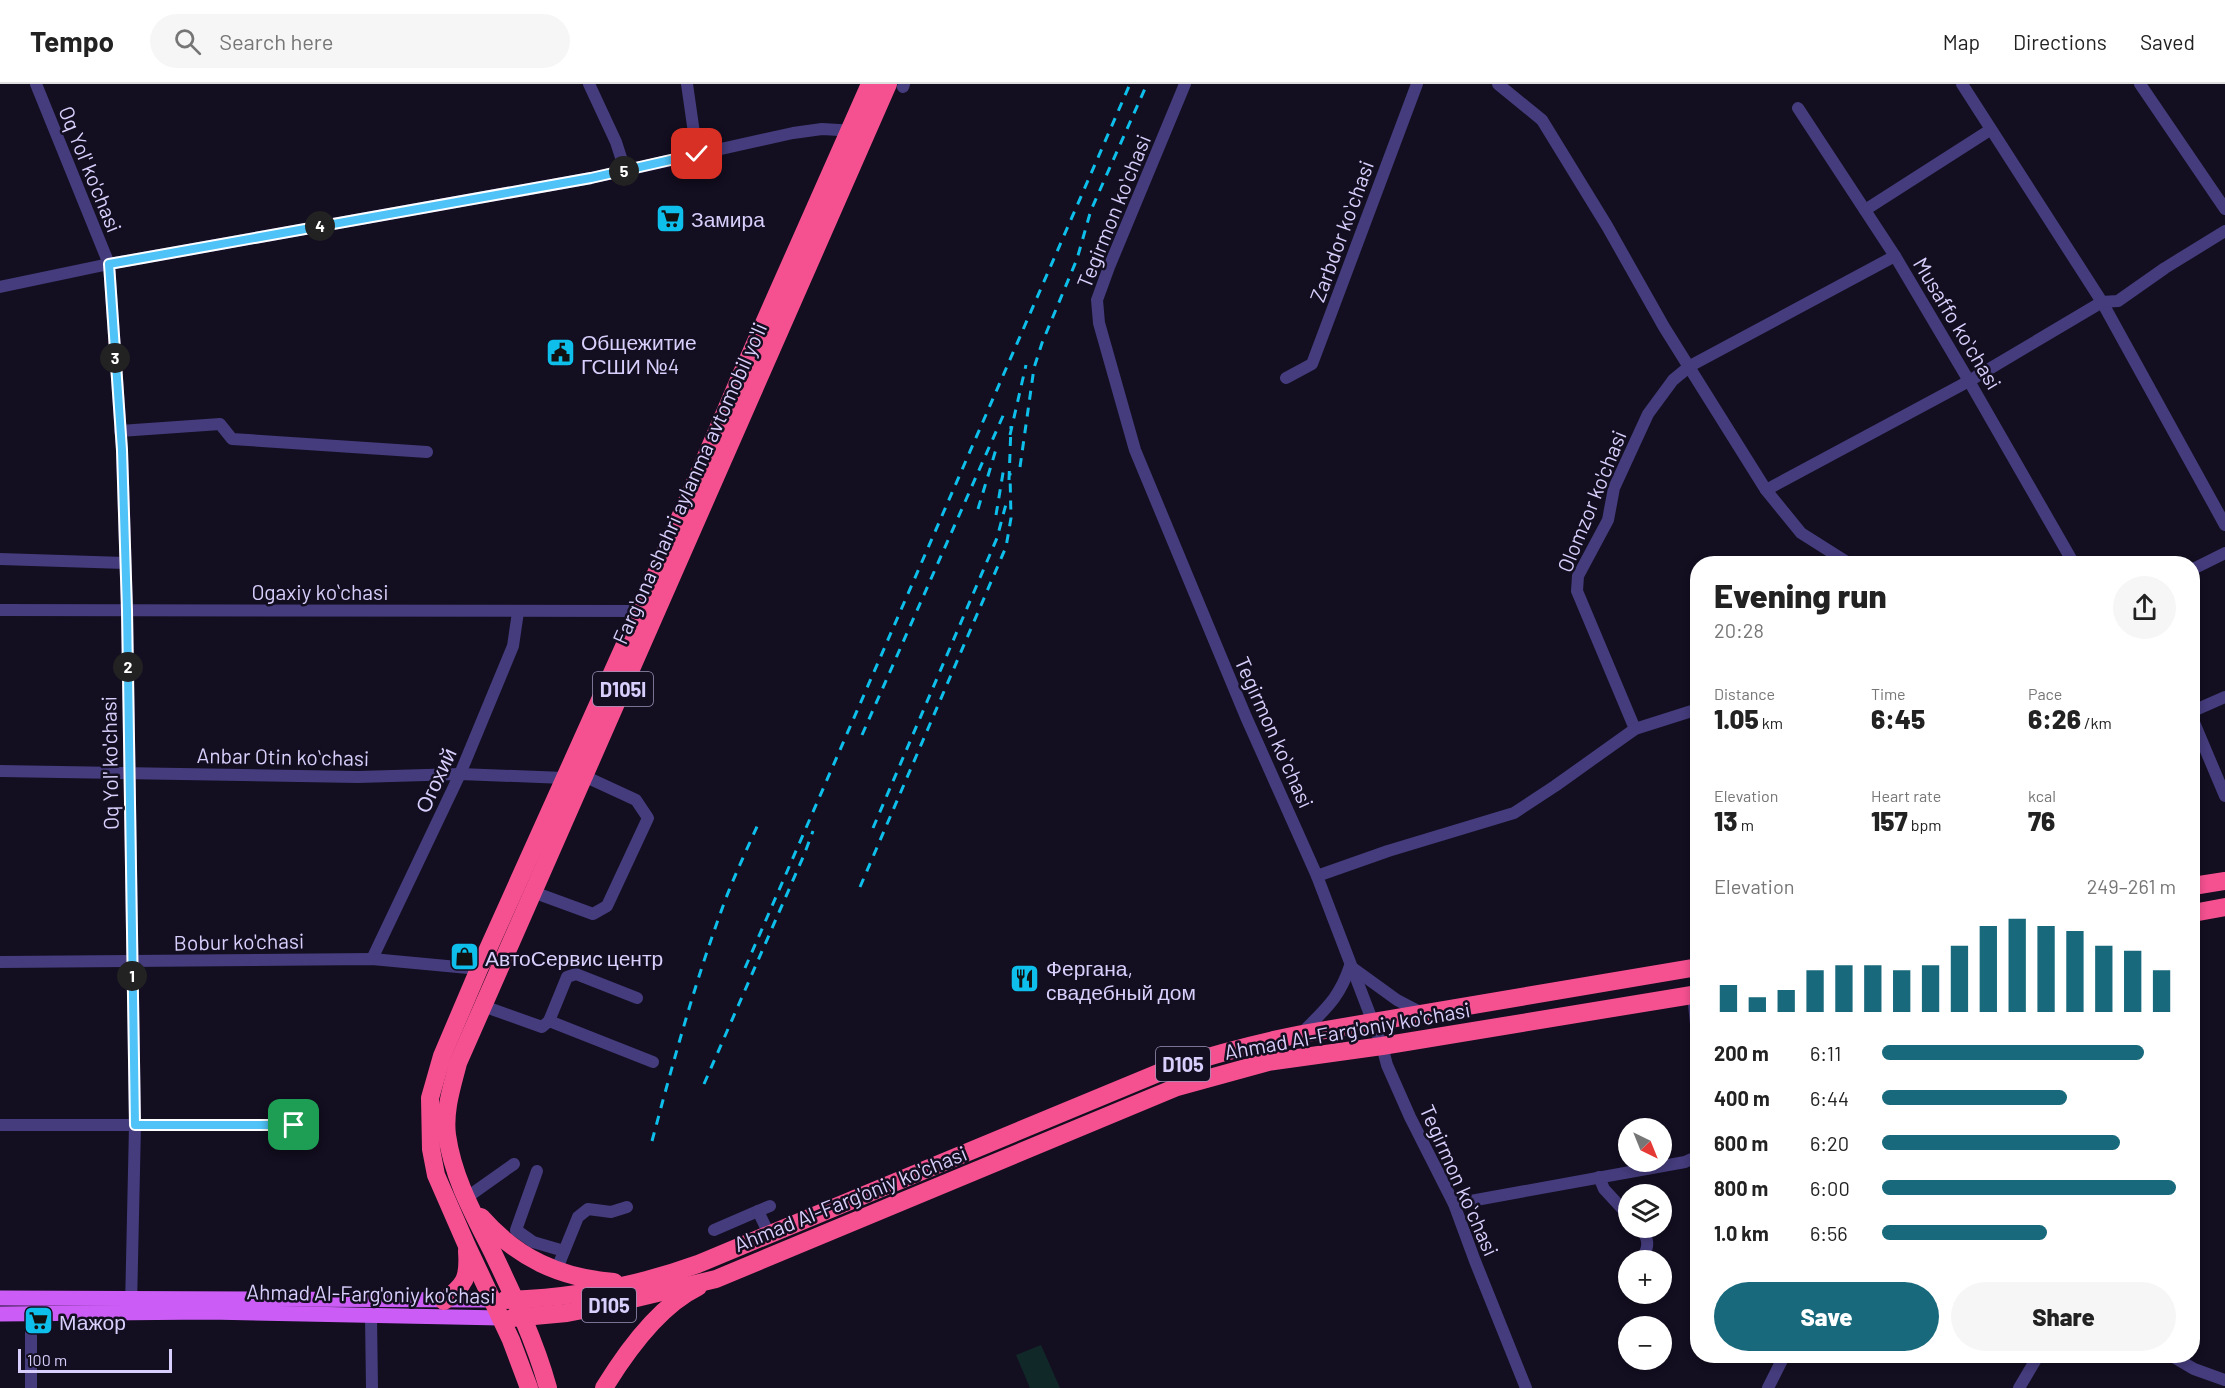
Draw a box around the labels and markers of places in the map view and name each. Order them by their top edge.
pin [671,128,722,179]
pin: 5 [609,156,639,186]
supermarket icon: Замира [654,202,686,234]
place label: Замира [691,206,765,231]
pin: 4 [305,211,335,241]
place label: Общежитие ГСШИ №4 [581,329,697,378]
public building icon: Общежитие ГСШИ №4 [544,337,576,369]
pin: 3 [100,343,130,373]
pin: 2 [113,652,143,682]
shop icon: АвтоСервис центр [448,941,480,973]
place label: АвтоСервис центр [485,945,663,970]
place label: Фергана, свадебный дом [1046,955,1196,1004]
pin: 1 [117,961,147,991]
restaurant icon: Фергана, свадебный дом [1009,963,1041,995]
pin [268,1099,319,1150]
supermarket icon: Мажор [22,1305,54,1337]
place label: Мажор [59,1309,126,1334]

